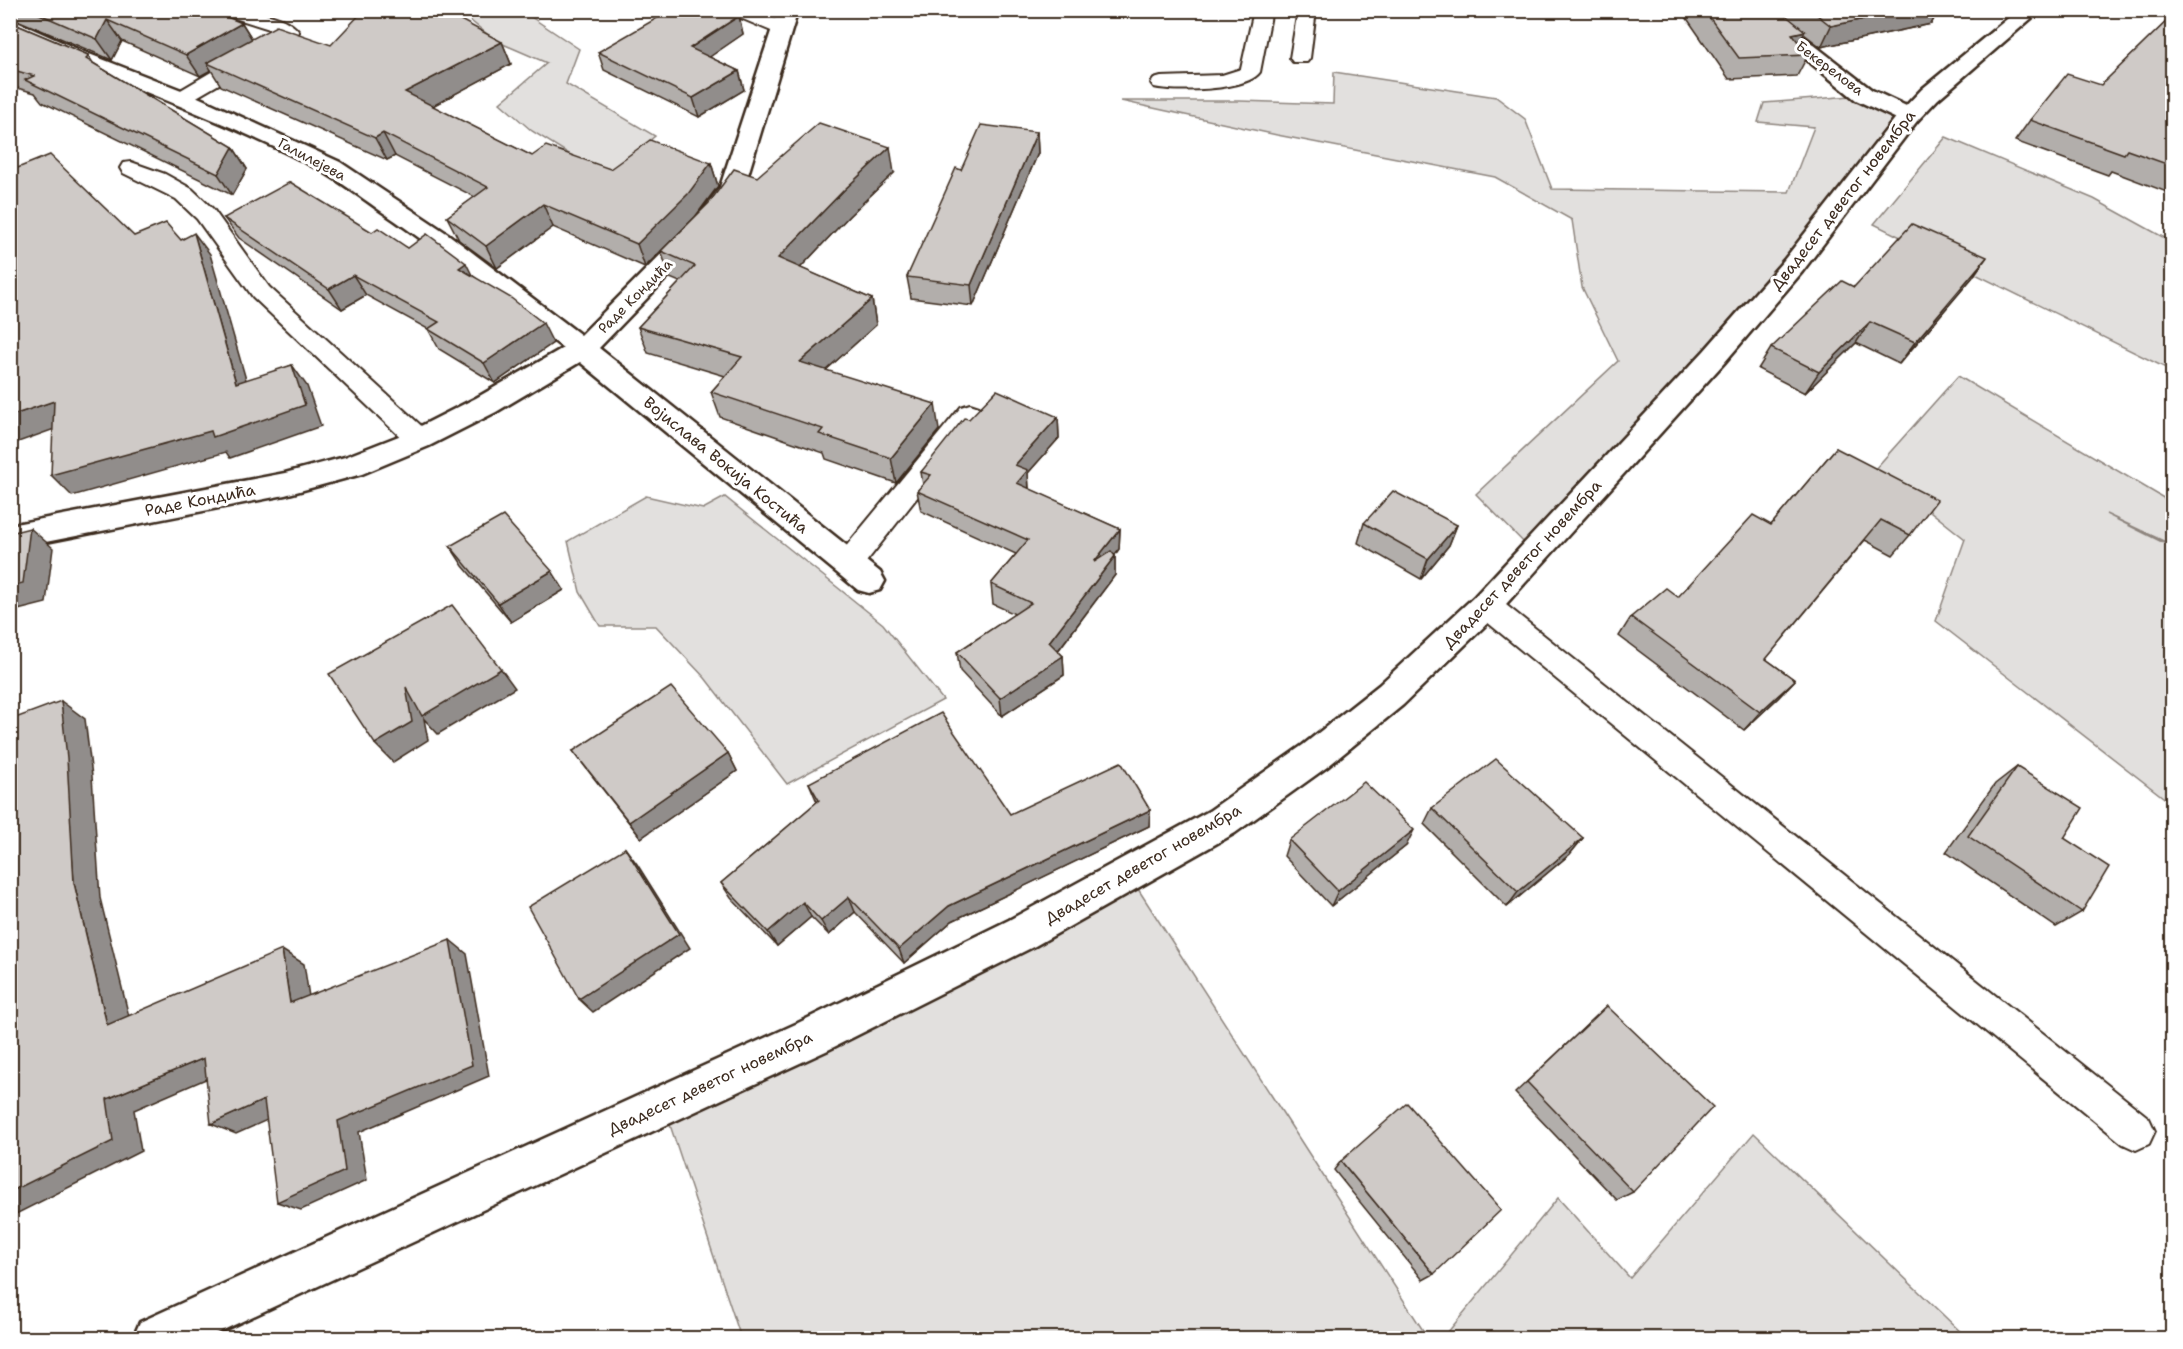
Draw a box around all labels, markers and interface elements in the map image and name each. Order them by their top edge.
street label: Бекерелова [1793,37,1868,99]
street label: Двадесет деветог новембра [1766,106,1920,294]
street label: Галилејева [275,134,349,185]
street label: Раде Кондића [594,255,676,337]
street label: Војислава Вокија Костића [639,392,813,538]
street label: Двадесет деветог новембра [1438,475,1606,653]
street label: Раде Кондића [143,479,257,521]
street label: Двадесет деветог новембра [1041,799,1245,929]
street label: Двадесет деветог новембра [604,1026,816,1140]

